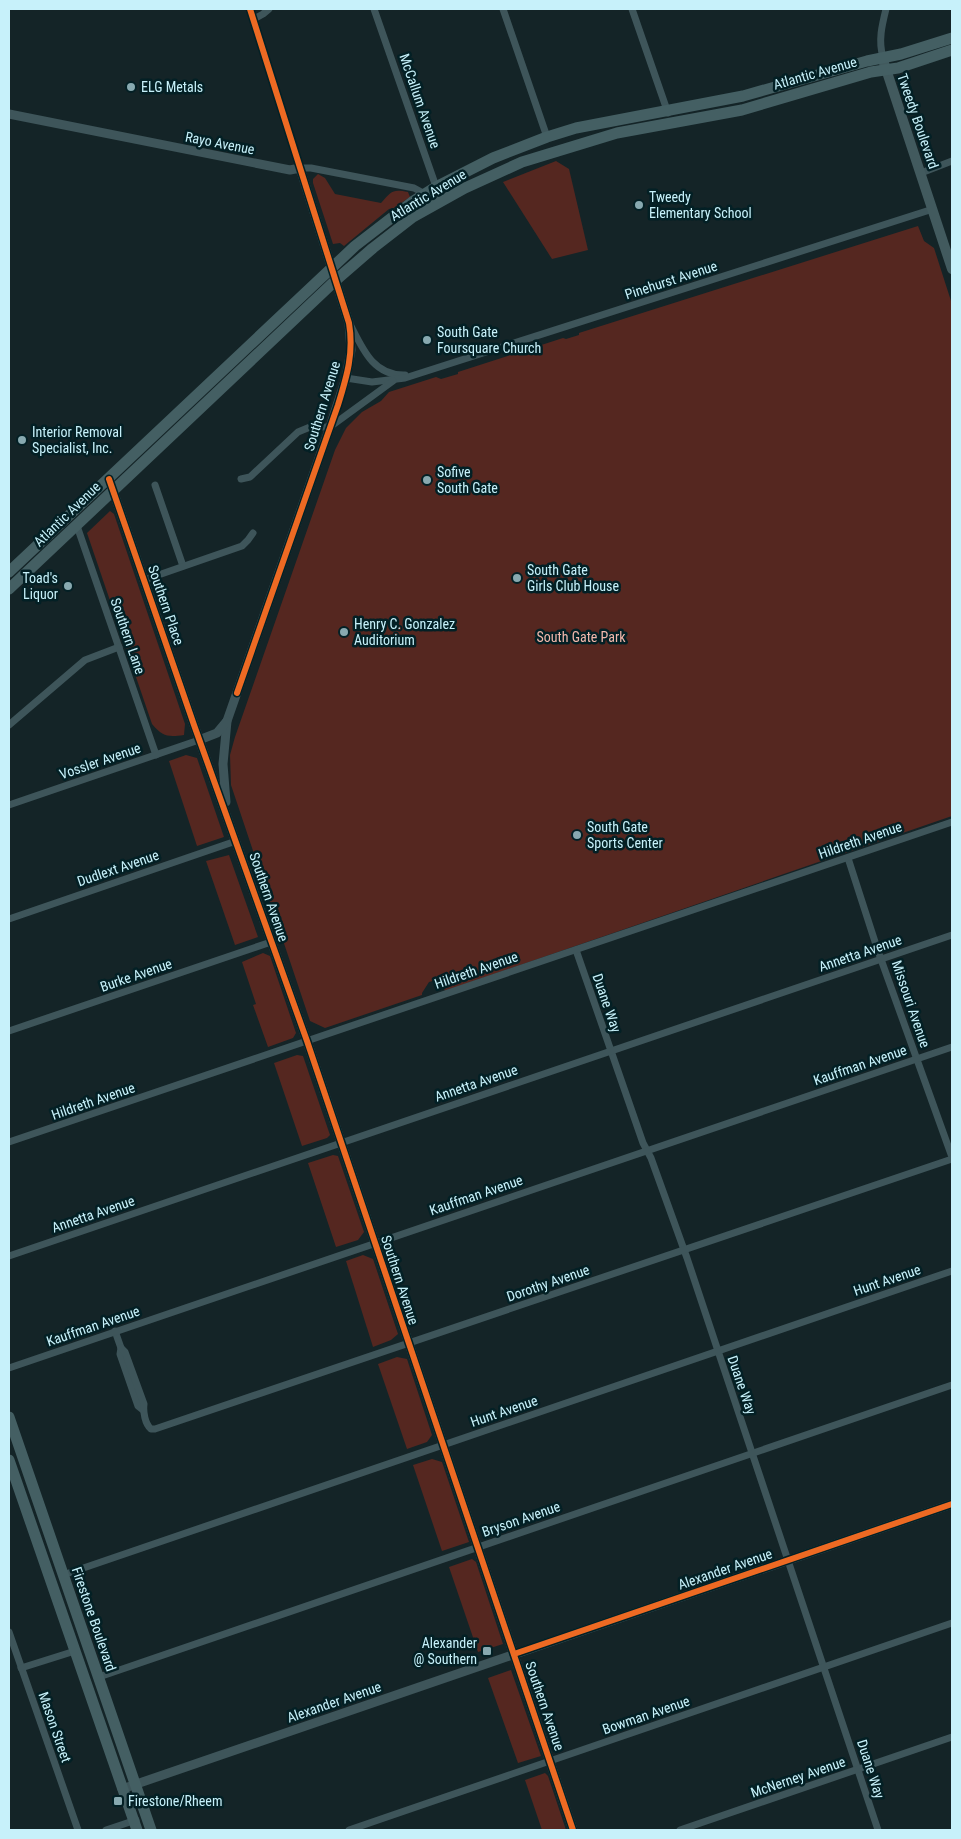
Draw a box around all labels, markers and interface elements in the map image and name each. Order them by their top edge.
street label: McCallum Avenue [396,52,444,151]
street label: Atlantic Avenue [771,53,859,93]
street label: Tweedy Boulevard [894,71,942,171]
place label: ELG Metals [141,79,203,95]
marker: ELG Metals [125,81,137,93]
street label: Rayo Avenue [184,128,256,158]
street label: Atlantic Avenue [387,166,469,224]
place label: Tweedy Elementary School [649,189,752,221]
marker: Tweedy Elementary School [633,199,645,211]
street label: Pinehurst Avenue [623,257,720,302]
place label: South Gate Foursquare Church [437,324,541,356]
marker: South Gate Foursquare Church [421,334,433,346]
street label: Southern Avenue [301,359,343,453]
place label: Interior Removal Specialist, Inc. [32,424,122,456]
marker: Interior Removal Specialist, Inc. [16,434,28,446]
place label: Sofive South Gate [437,464,498,496]
marker: Sofive South Gate [421,474,433,486]
street label: Atlantic Avenue [30,478,104,550]
place label: South Gate Girls Club House [527,562,619,594]
street label: Southern Place [145,563,187,647]
place label: Toad's Liquor [22,570,58,602]
marker: South Gate Girls Club House [511,572,523,584]
marker: Toad's Liquor [62,580,74,592]
street label: Southern Lane [107,596,149,677]
place label: Henry C. Gonzalez Auditorium [354,616,455,648]
marker: Henry C. Gonzalez Auditorium [338,626,350,638]
park label: South Gate Park [536,629,626,645]
street label: Vossler Avenue [57,739,143,782]
street label: Hildreth Avenue [816,818,904,862]
place label: South Gate Sports Center [587,819,663,851]
marker: South Gate Sports Center [571,829,583,841]
street label: Dudlext Avenue [75,846,161,889]
street label: Southern Avenue [246,850,292,944]
street label: Annetta Avenue [816,931,904,975]
street label: Hildreth Avenue [432,948,520,992]
street label: Burke Avenue [98,955,174,995]
street label: Missouri Avenue [889,958,934,1050]
street label: Duane Way [590,972,625,1035]
street label: Kauffman Avenue [811,1041,909,1088]
street label: Annetta Avenue [432,1061,520,1105]
street label: Hildreth Avenue [49,1079,137,1123]
street label: Kauffman Avenue [427,1171,525,1218]
street label: Annetta Avenue [49,1192,137,1236]
street label: Southern Avenue [378,1233,422,1327]
street label: Dorothy Avenue [505,1261,592,1305]
street label: Hunt Avenue [851,1261,923,1299]
street label: Kauffman Avenue [44,1302,142,1349]
street label: Duane Way [725,1354,760,1417]
street label: Hunt Avenue [468,1392,540,1430]
street label: Bryson Avenue [480,1498,563,1540]
street label: Alexander Avenue [676,1545,775,1593]
street label: Firestone Boulevard [69,1565,119,1673]
place label: Alexander @ Southern [413,1635,477,1667]
marker: Alexander @ Southern [481,1645,493,1657]
street label: Southern Avenue [522,1659,568,1753]
street label: Alexander Avenue [285,1678,384,1726]
street label: Mason Street [35,1690,75,1764]
street label: Bowman Avenue [600,1692,692,1737]
street label: Duane Way [854,1738,888,1801]
street label: McNerney Avenue [749,1753,848,1801]
place label: Firestone/Rheem [128,1793,222,1809]
marker: Firestone/Rheem [112,1795,124,1807]

